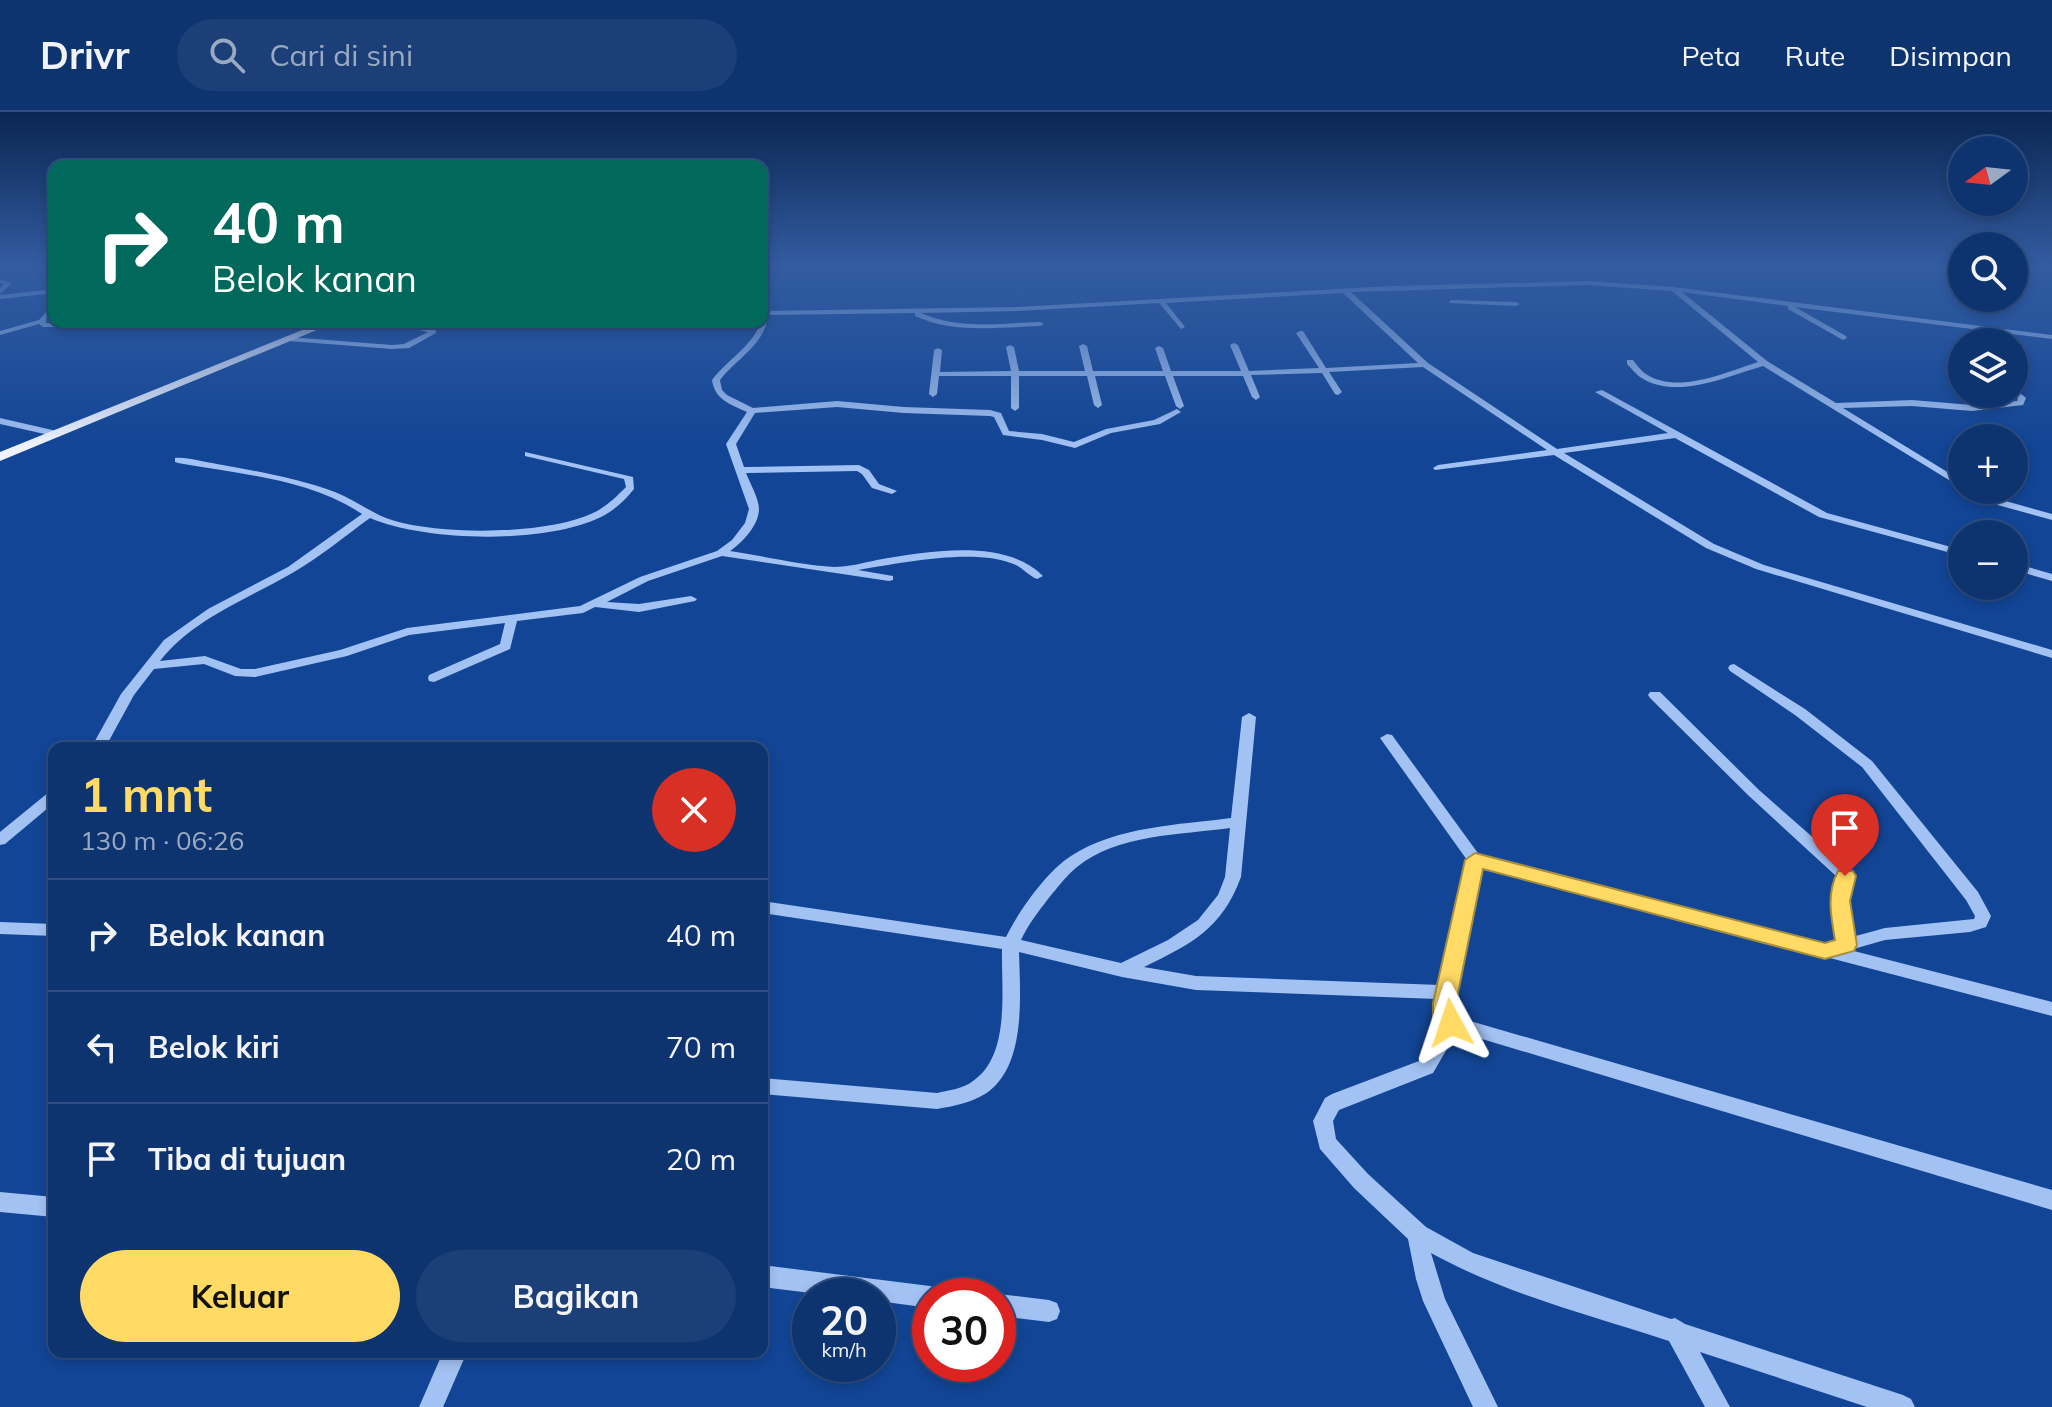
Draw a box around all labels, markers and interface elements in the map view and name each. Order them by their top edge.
search box [177,19,737,91]
text: Drivr [40,31,129,79]
icon: search [205,33,249,77]
text: Cari di sini [269,36,413,74]
text: Peta [1681,38,1741,73]
text: Rute [1785,38,1845,73]
text: Disimpan [1889,38,2012,73]
north arrow [1948,136,2028,216]
map controls [1948,136,2028,600]
text: 40 m [212,187,345,257]
icon: right [80,192,184,296]
button: search [1948,232,2028,312]
text: Belok kanan [212,256,417,301]
button: layers [1948,328,2028,408]
button: + [1948,424,2028,504]
button: − [1948,520,2028,600]
text: 1 mnt [80,764,212,824]
button: close [652,768,736,852]
pin [1811,794,1879,876]
icon: arrive [1823,806,1867,850]
text: 130 m · 06:26 [80,824,244,857]
icon: right [80,913,124,957]
text: Belok kanan [148,916,325,954]
text: 40 m [666,916,736,954]
position arrow [1409,981,1493,1065]
icon: left [80,1025,124,1069]
text: Belok kiri [148,1028,280,1066]
text: 70 m [666,1028,736,1066]
icon: arrive [80,1137,124,1181]
text: Tiba di tujuan [148,1140,346,1178]
text: 20 m [666,1140,736,1178]
button: Keluar [80,1250,400,1342]
button: Bagikan [416,1250,736,1342]
speed limit sign: 30 [912,1278,1016,1382]
text: 20 [820,1295,868,1345]
text: km/h [821,1337,867,1362]

